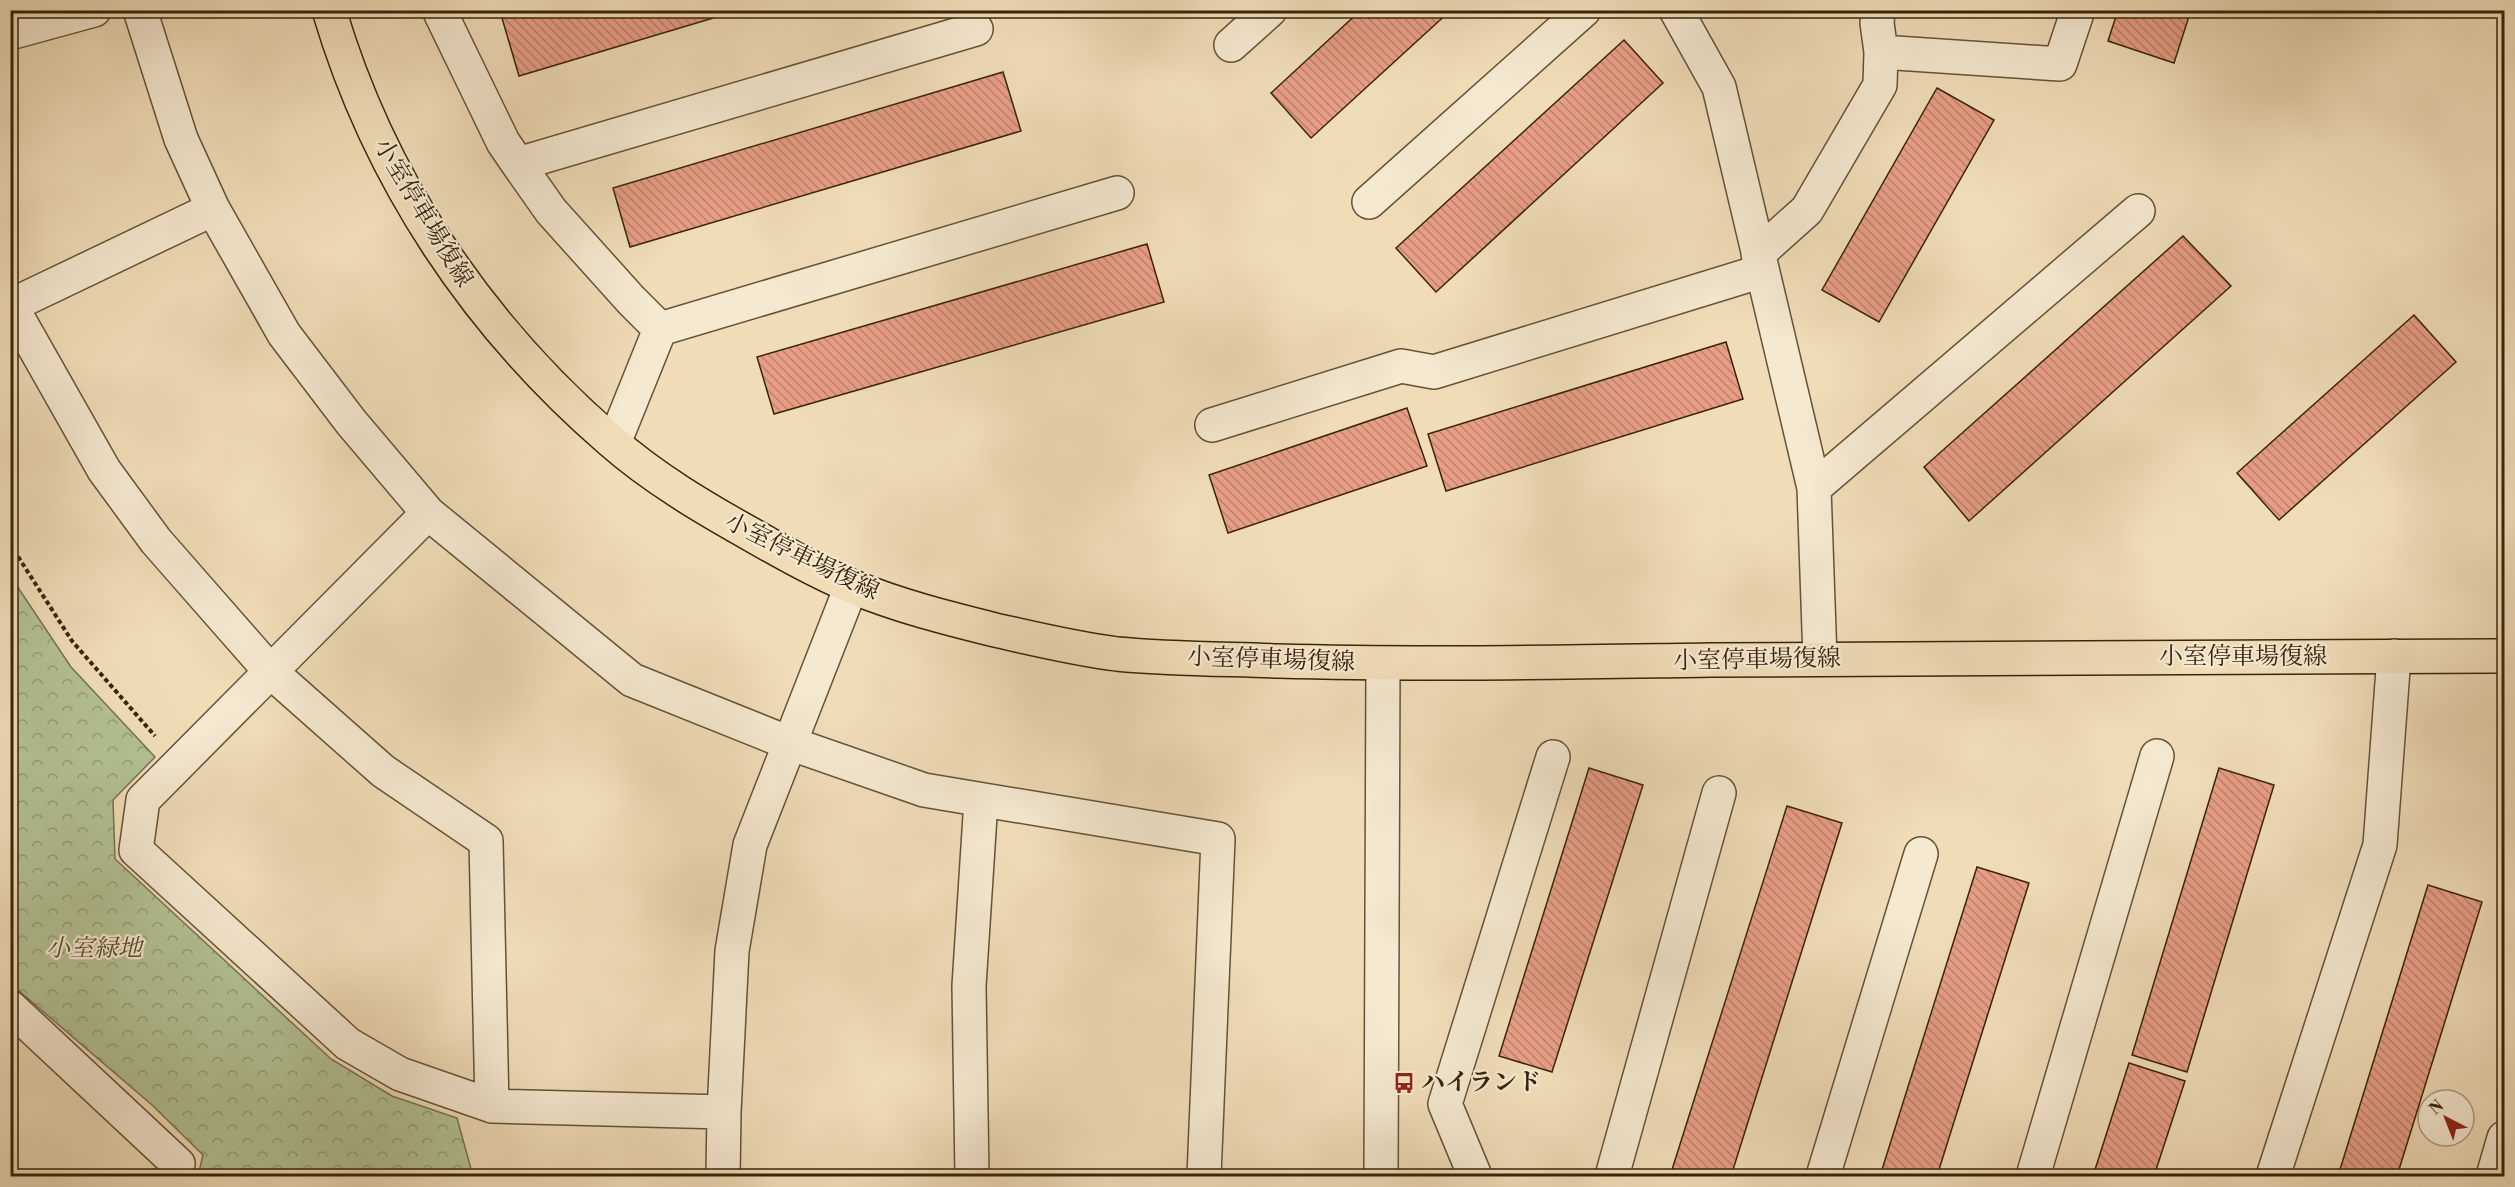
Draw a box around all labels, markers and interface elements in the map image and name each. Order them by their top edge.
street label: 小室停車場復線 [367,133,479,293]
street label: 小室停車場復線 [720,507,884,607]
street label: 小室停車場復線 [1187,642,1355,678]
street label: 小室停車場復線 [2159,642,2327,672]
street label: 小室停車場復線 [1673,644,1841,676]
park label: 小室緑地 [46,934,145,964]
place label: ハイランド [1421,1068,1541,1098]
bus stop icon: ハイランド [1392,1071,1416,1095]
north arrow [2416,1088,2476,1148]
text: N [2425,1096,2448,1119]

